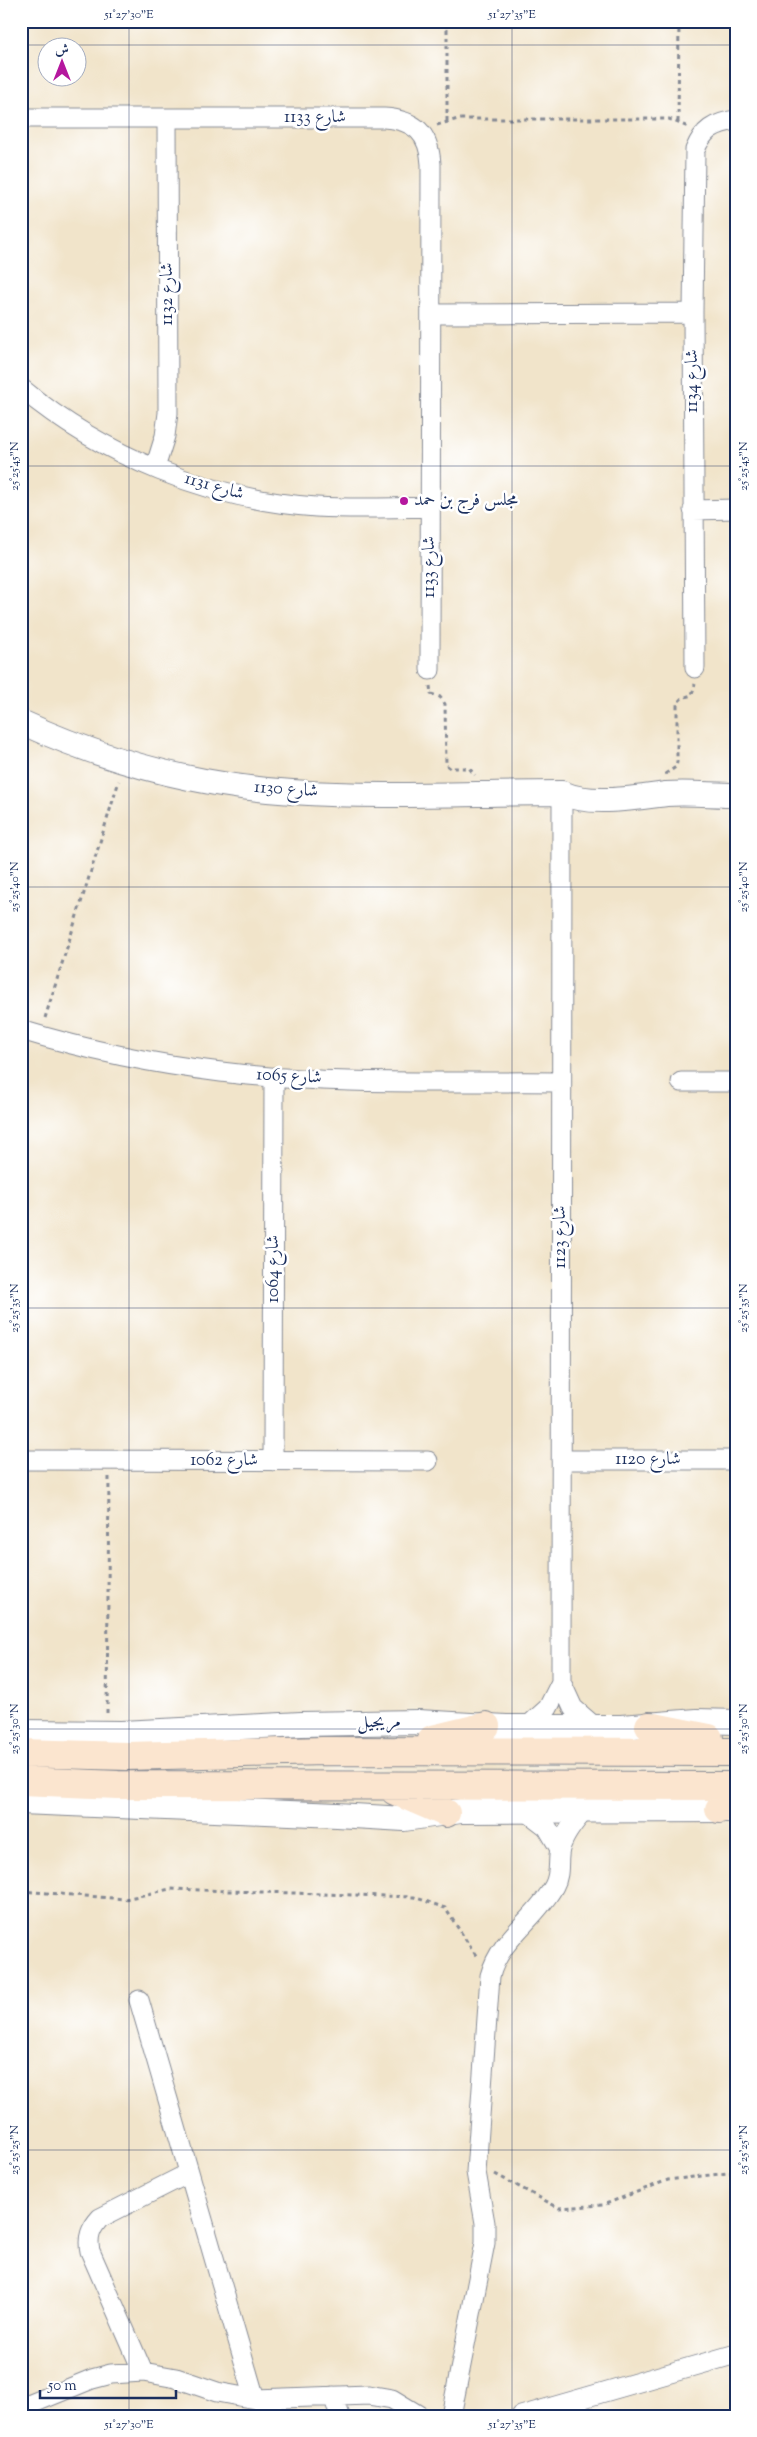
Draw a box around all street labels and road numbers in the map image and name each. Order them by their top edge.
street label: شارع 1133 [284,105,346,131]
street label: شارع 1132 [155,262,181,326]
street label: شارع 1134 [680,349,706,413]
street label: شارع 1131 [181,466,247,508]
street label: شارع 1133 [417,536,443,598]
street label: شارع 1130 [253,775,319,805]
street label: شارع 1065 [256,1062,322,1092]
street label: شارع 1123 [548,1205,574,1269]
street label: شارع 1064 [261,1235,287,1303]
street label: شارع 1120 [615,1447,681,1473]
street label: شارع 1062 [190,1448,258,1474]
street label: مريجيل [357,1710,401,1736]

